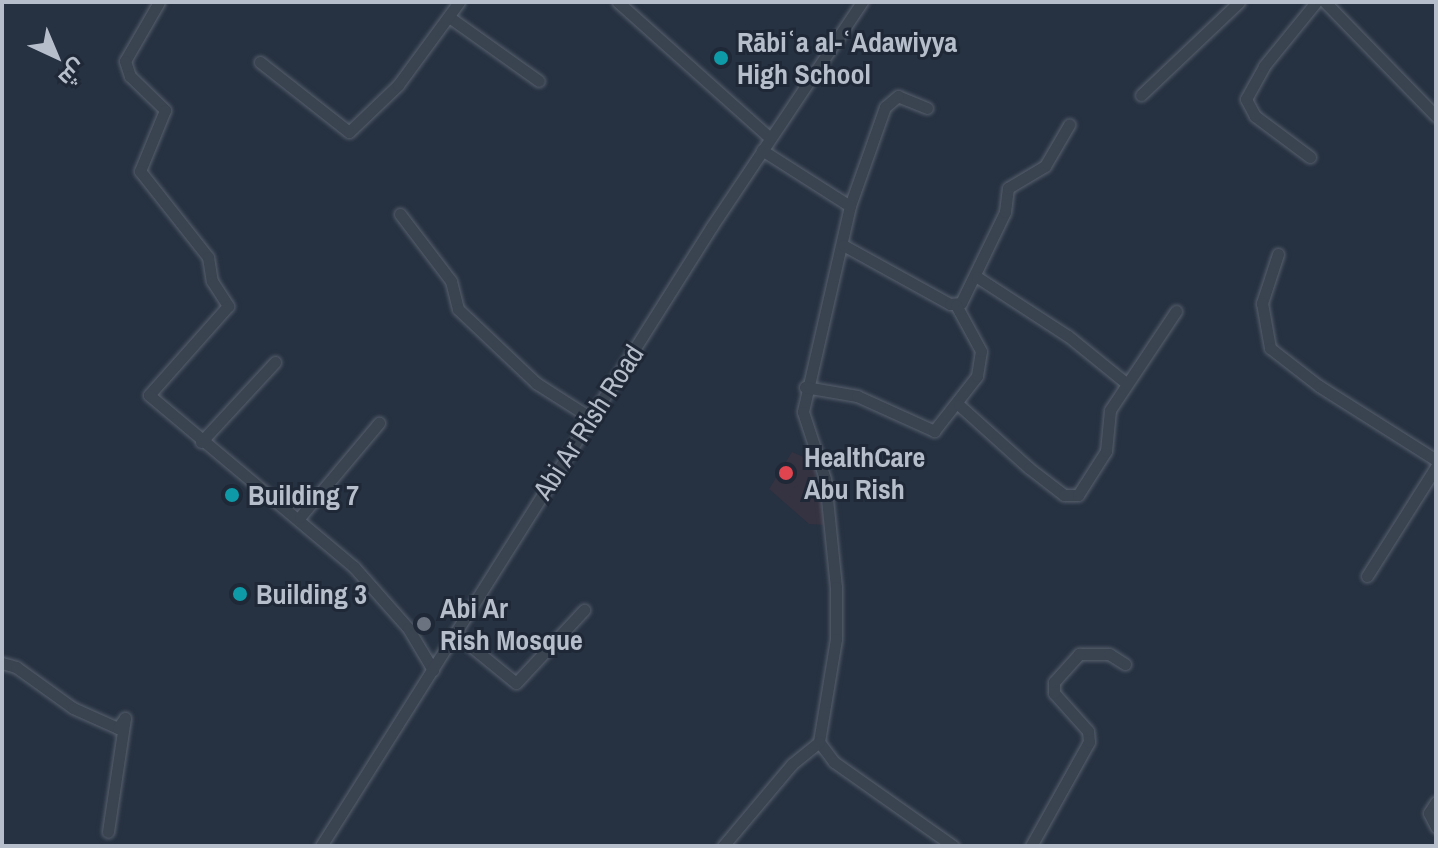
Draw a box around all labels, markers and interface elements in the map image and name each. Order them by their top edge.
north arrow [16,16,96,96]
place label: Rābiʿa al-ʿAdawiyya High School [737,25,957,91]
marker: Rābiʿa al-ʿAdawiyya High School [712,49,730,67]
text: ش [52,53,93,94]
street label: Abi Ar Rish Road [525,338,651,506]
place label: HealthCare Abu Rish [804,440,925,506]
marker: HealthCare Abu Rish [775,462,797,484]
place label: Building 7 [248,478,359,512]
marker: Building 7 [223,486,241,504]
place label: Building 3 [256,577,367,611]
marker: Building 3 [231,585,249,603]
place label: Abi Ar Rish Mosque [440,591,583,657]
marker: Abi Ar Rish Mosque [415,615,433,633]

